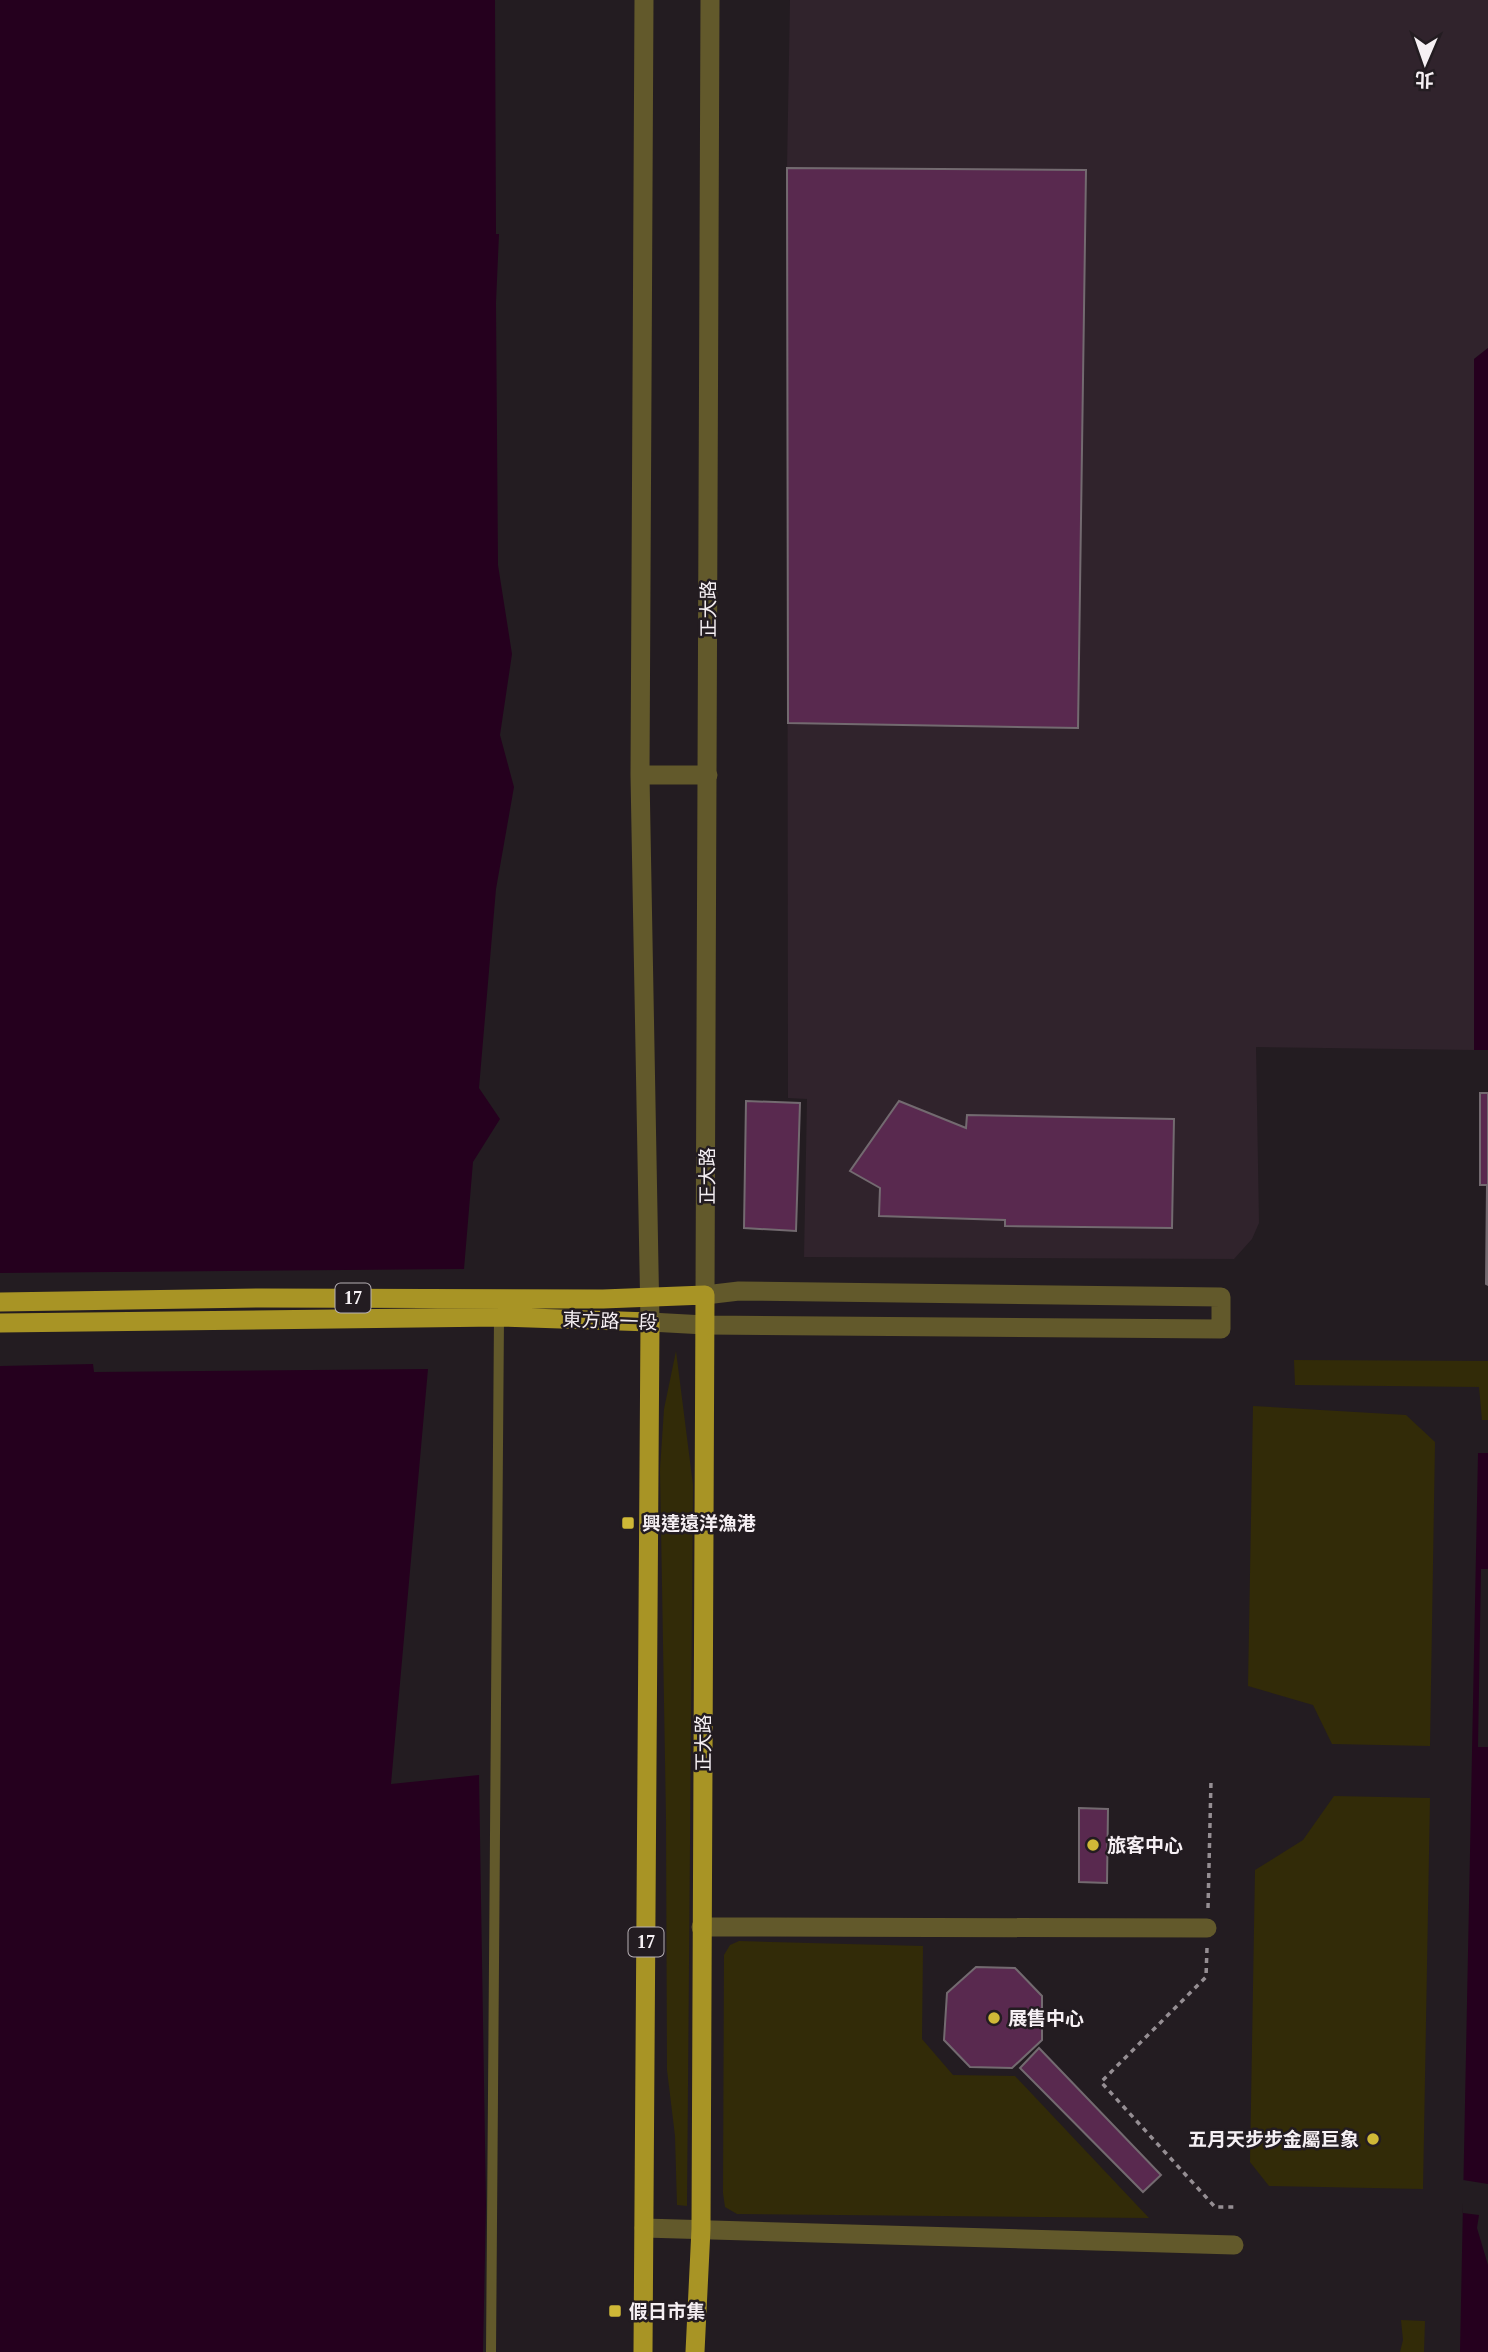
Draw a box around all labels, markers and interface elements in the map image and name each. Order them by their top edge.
north arrow [1390,28,1460,98]
text: 北 [1415,69,1434,90]
street label: 正大路 [698,580,719,638]
street label: 正大路 [697,1147,718,1205]
road number: 17 [336,1283,370,1312]
street label: 東方路一段 [562,1309,658,1333]
place label: 興達遠洋漁港 [642,1513,756,1534]
marker: 興達遠洋漁港 [620,1515,636,1531]
street label: 正大路 [693,1714,714,1772]
place label: 旅客中心 [1107,1835,1183,1856]
marker: 旅客中心 [1085,1837,1101,1853]
road number: 17 [628,1928,664,1956]
place label: 展售中心 [1008,2008,1084,2029]
marker: 展售中心 [986,2010,1002,2026]
place label: 五月天步步金屬巨象 [1188,2129,1359,2150]
marker: 五月天步步金屬巨象 [1365,2131,1381,2147]
place label: 假日市集 [629,2301,705,2322]
marker: 假日市集 [607,2303,623,2319]

